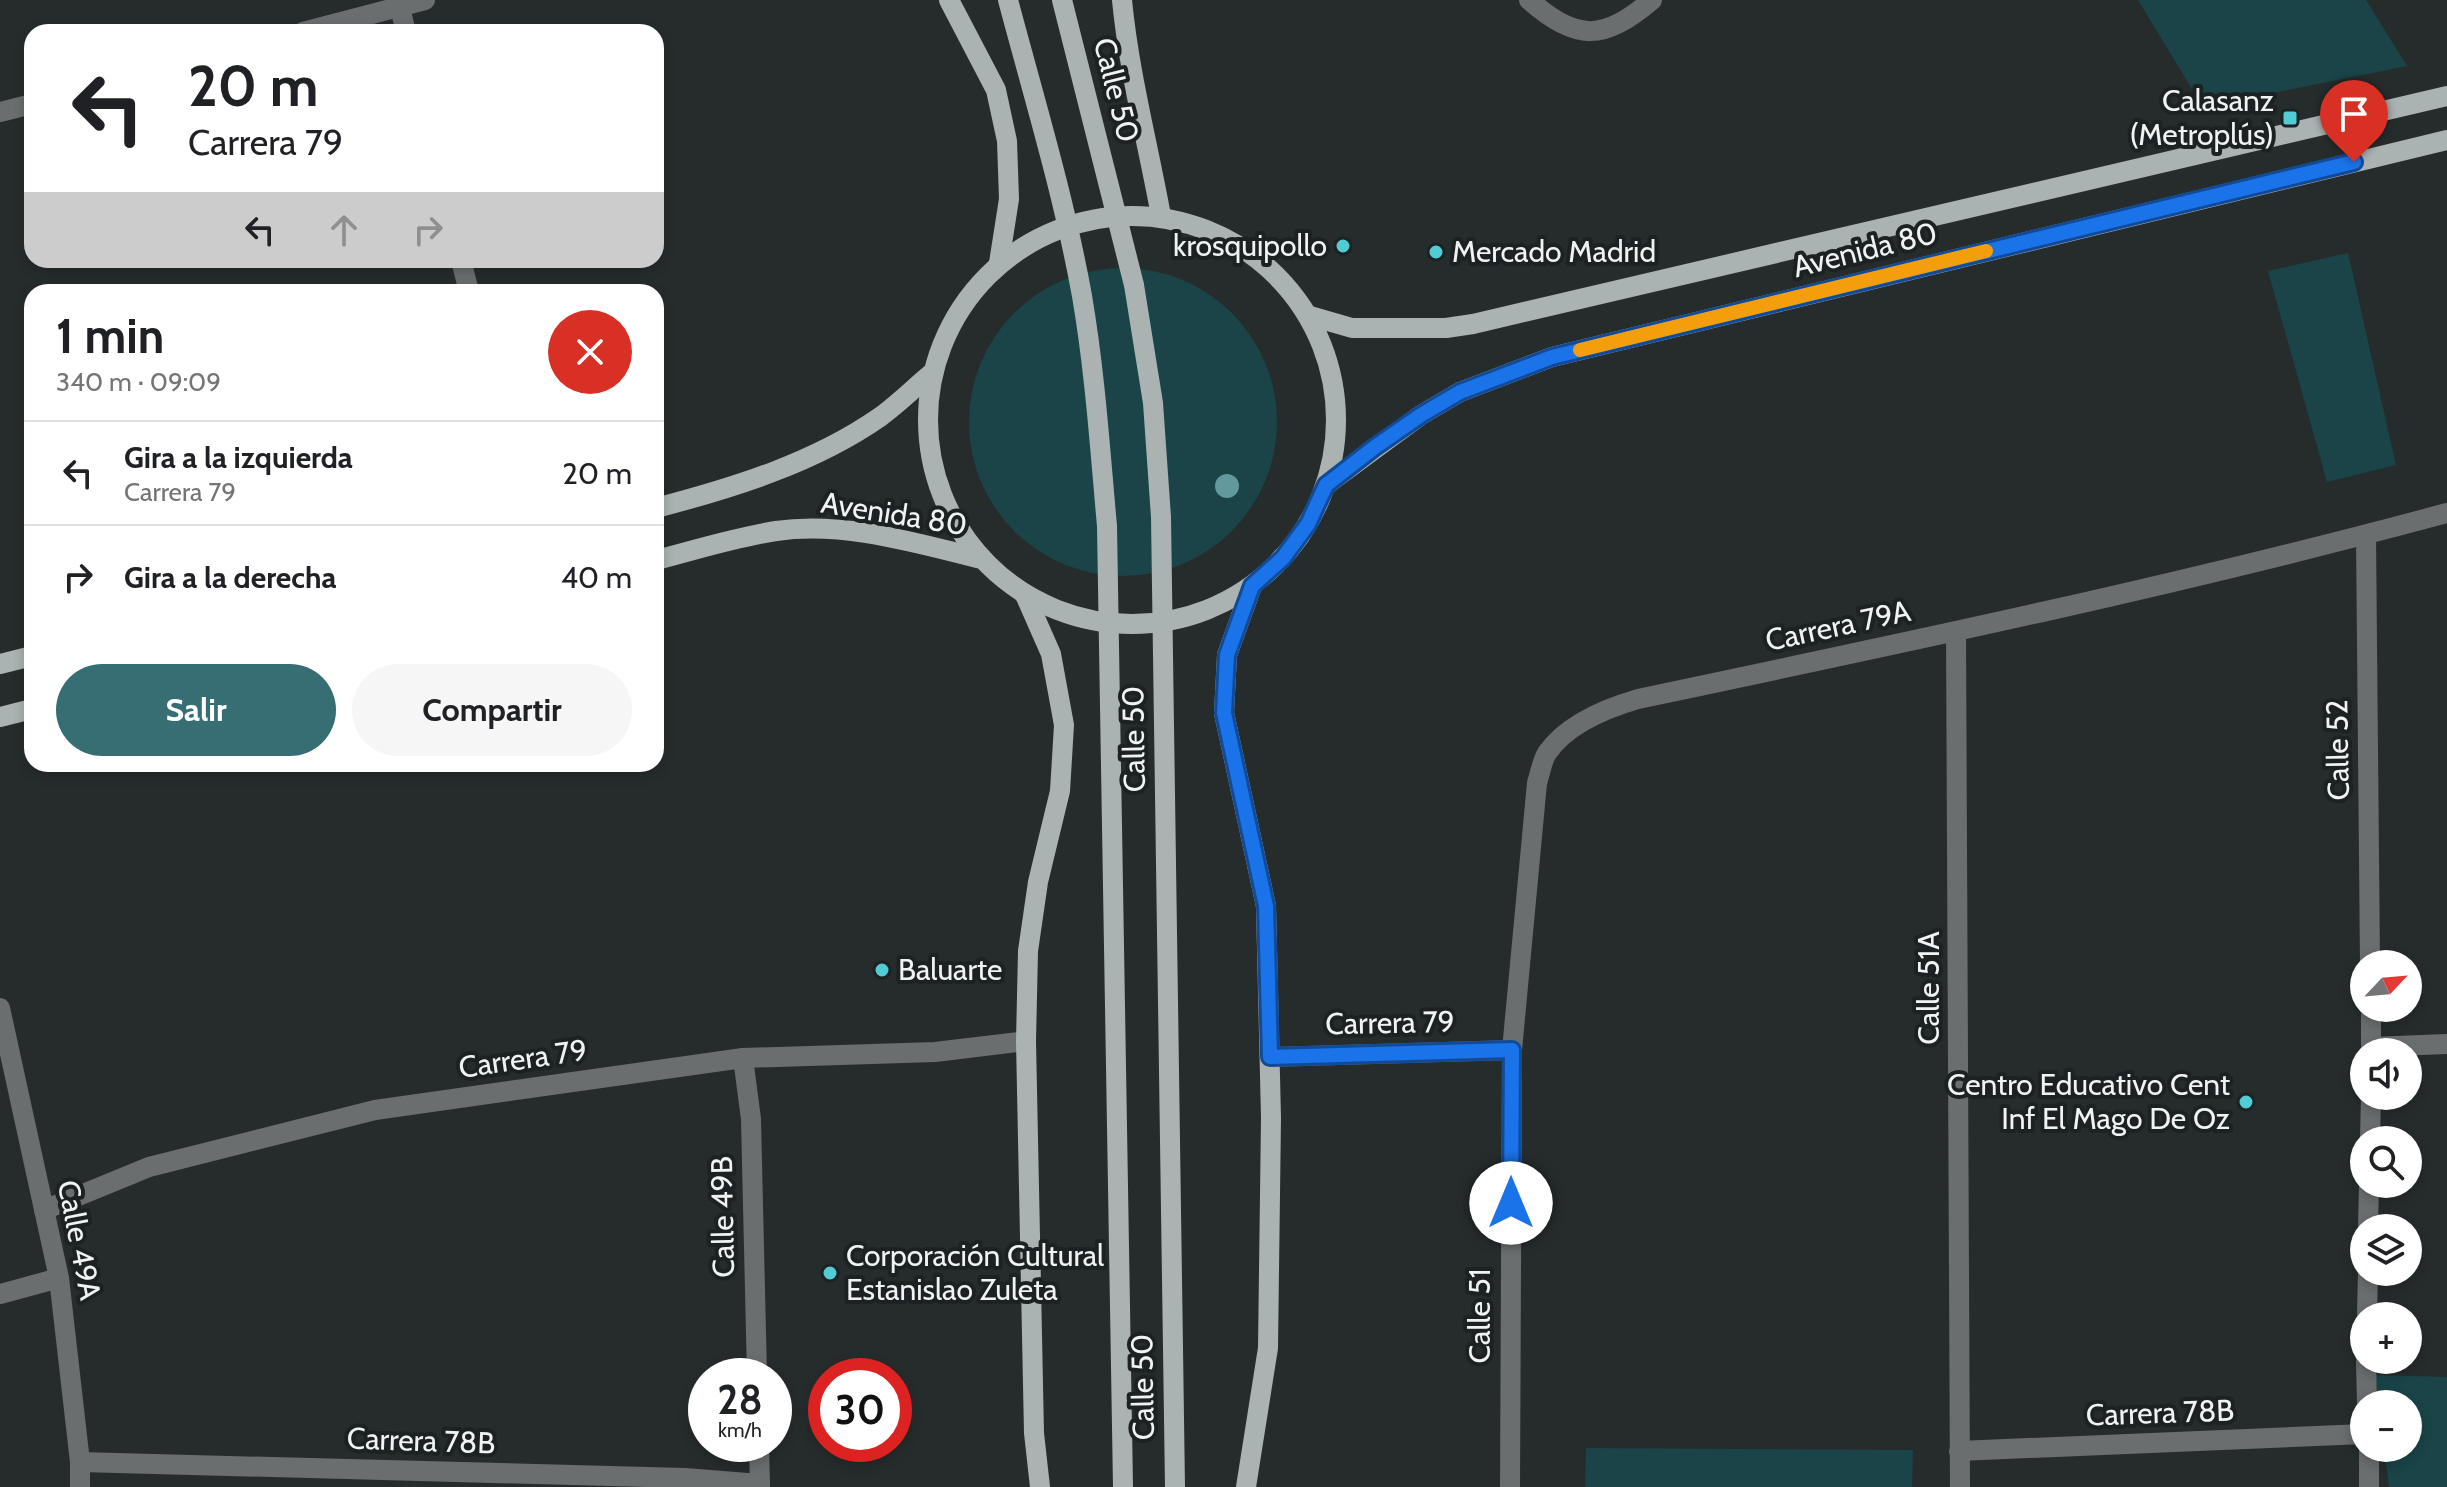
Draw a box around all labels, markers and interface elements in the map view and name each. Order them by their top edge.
street label: Calle 50 [1086,34,1147,146]
text: 20 m [188,52,318,120]
icon: left [56,56,160,160]
pin [2320,80,2388,162]
place label: Calasanz (Metroplús) [2129,82,2274,153]
icon: arrive [2332,92,2376,136]
marker: Calasanz (Metroplús) [2281,109,2299,127]
text: Carrera 79 [188,120,343,164]
icon: left [238,208,282,252]
icon: ahead [322,208,366,252]
icon: right [406,208,450,252]
street label: Avenida 80 [1789,214,1941,285]
place label: krosquipollo [1173,227,1327,264]
place label: Mercado Madrid [1452,233,1656,270]
marker: krosquipollo [1334,237,1352,255]
marker: Mercado Madrid [1427,243,1445,261]
text: 1 min [56,307,164,365]
button: close [548,310,632,394]
text: 340 m · 09:09 [56,366,221,398]
text: Gira a la izquierda [124,439,353,476]
icon: left [56,451,100,495]
text: 20 m [562,455,632,492]
text: Carrera 79 [124,476,236,508]
street label: Avenida 80 [818,484,970,543]
icon: right [56,555,100,599]
text: Gira a la derecha [124,559,336,596]
text: 40 m [561,559,632,596]
street label: Carrera 79A [1762,592,1914,659]
button: Salir [56,664,336,756]
button: Compartir [352,664,632,756]
street label: Calle 50 [1114,686,1153,792]
street label: Calle 52 [2318,699,2357,801]
street label: Calle 51A [1910,931,1947,1045]
north arrow [2350,950,2422,1022]
map controls [2350,950,2422,1462]
place label: Baluarte [898,951,1002,988]
marker: Baluarte [873,961,891,979]
street label: Carrera 79 [1325,1003,1455,1042]
street label: Carrera 79 [456,1031,590,1086]
button: sound [2350,1038,2422,1110]
place label: Centro Educativo Cent Inf El Mago De Oz [1947,1066,2230,1137]
marker: Centro Educativo Cent Inf El Mago De Oz [2237,1093,2255,1111]
button: search [2350,1126,2422,1198]
street label: Calle 49B [703,1156,742,1278]
position arrow [1469,1161,1553,1245]
street label: Calle 49A [50,1177,109,1303]
button: layers [2350,1214,2422,1286]
place label: Corporación Cultural Estanislao Zuleta [846,1237,1104,1308]
marker: Corporación Cultural Estanislao Zuleta [821,1264,839,1282]
street label: Calle 51 [1461,1268,1498,1364]
button: + [2350,1302,2422,1374]
street label: Calle 50 [1123,1334,1162,1440]
speed limit sign: 30 [808,1358,912,1462]
text: 28 [717,1375,763,1424]
button: − [2350,1390,2422,1462]
street label: Carrera 78B [2085,1391,2235,1434]
text: km/h [718,1418,762,1442]
street label: Carrera 78B [346,1419,496,1462]

